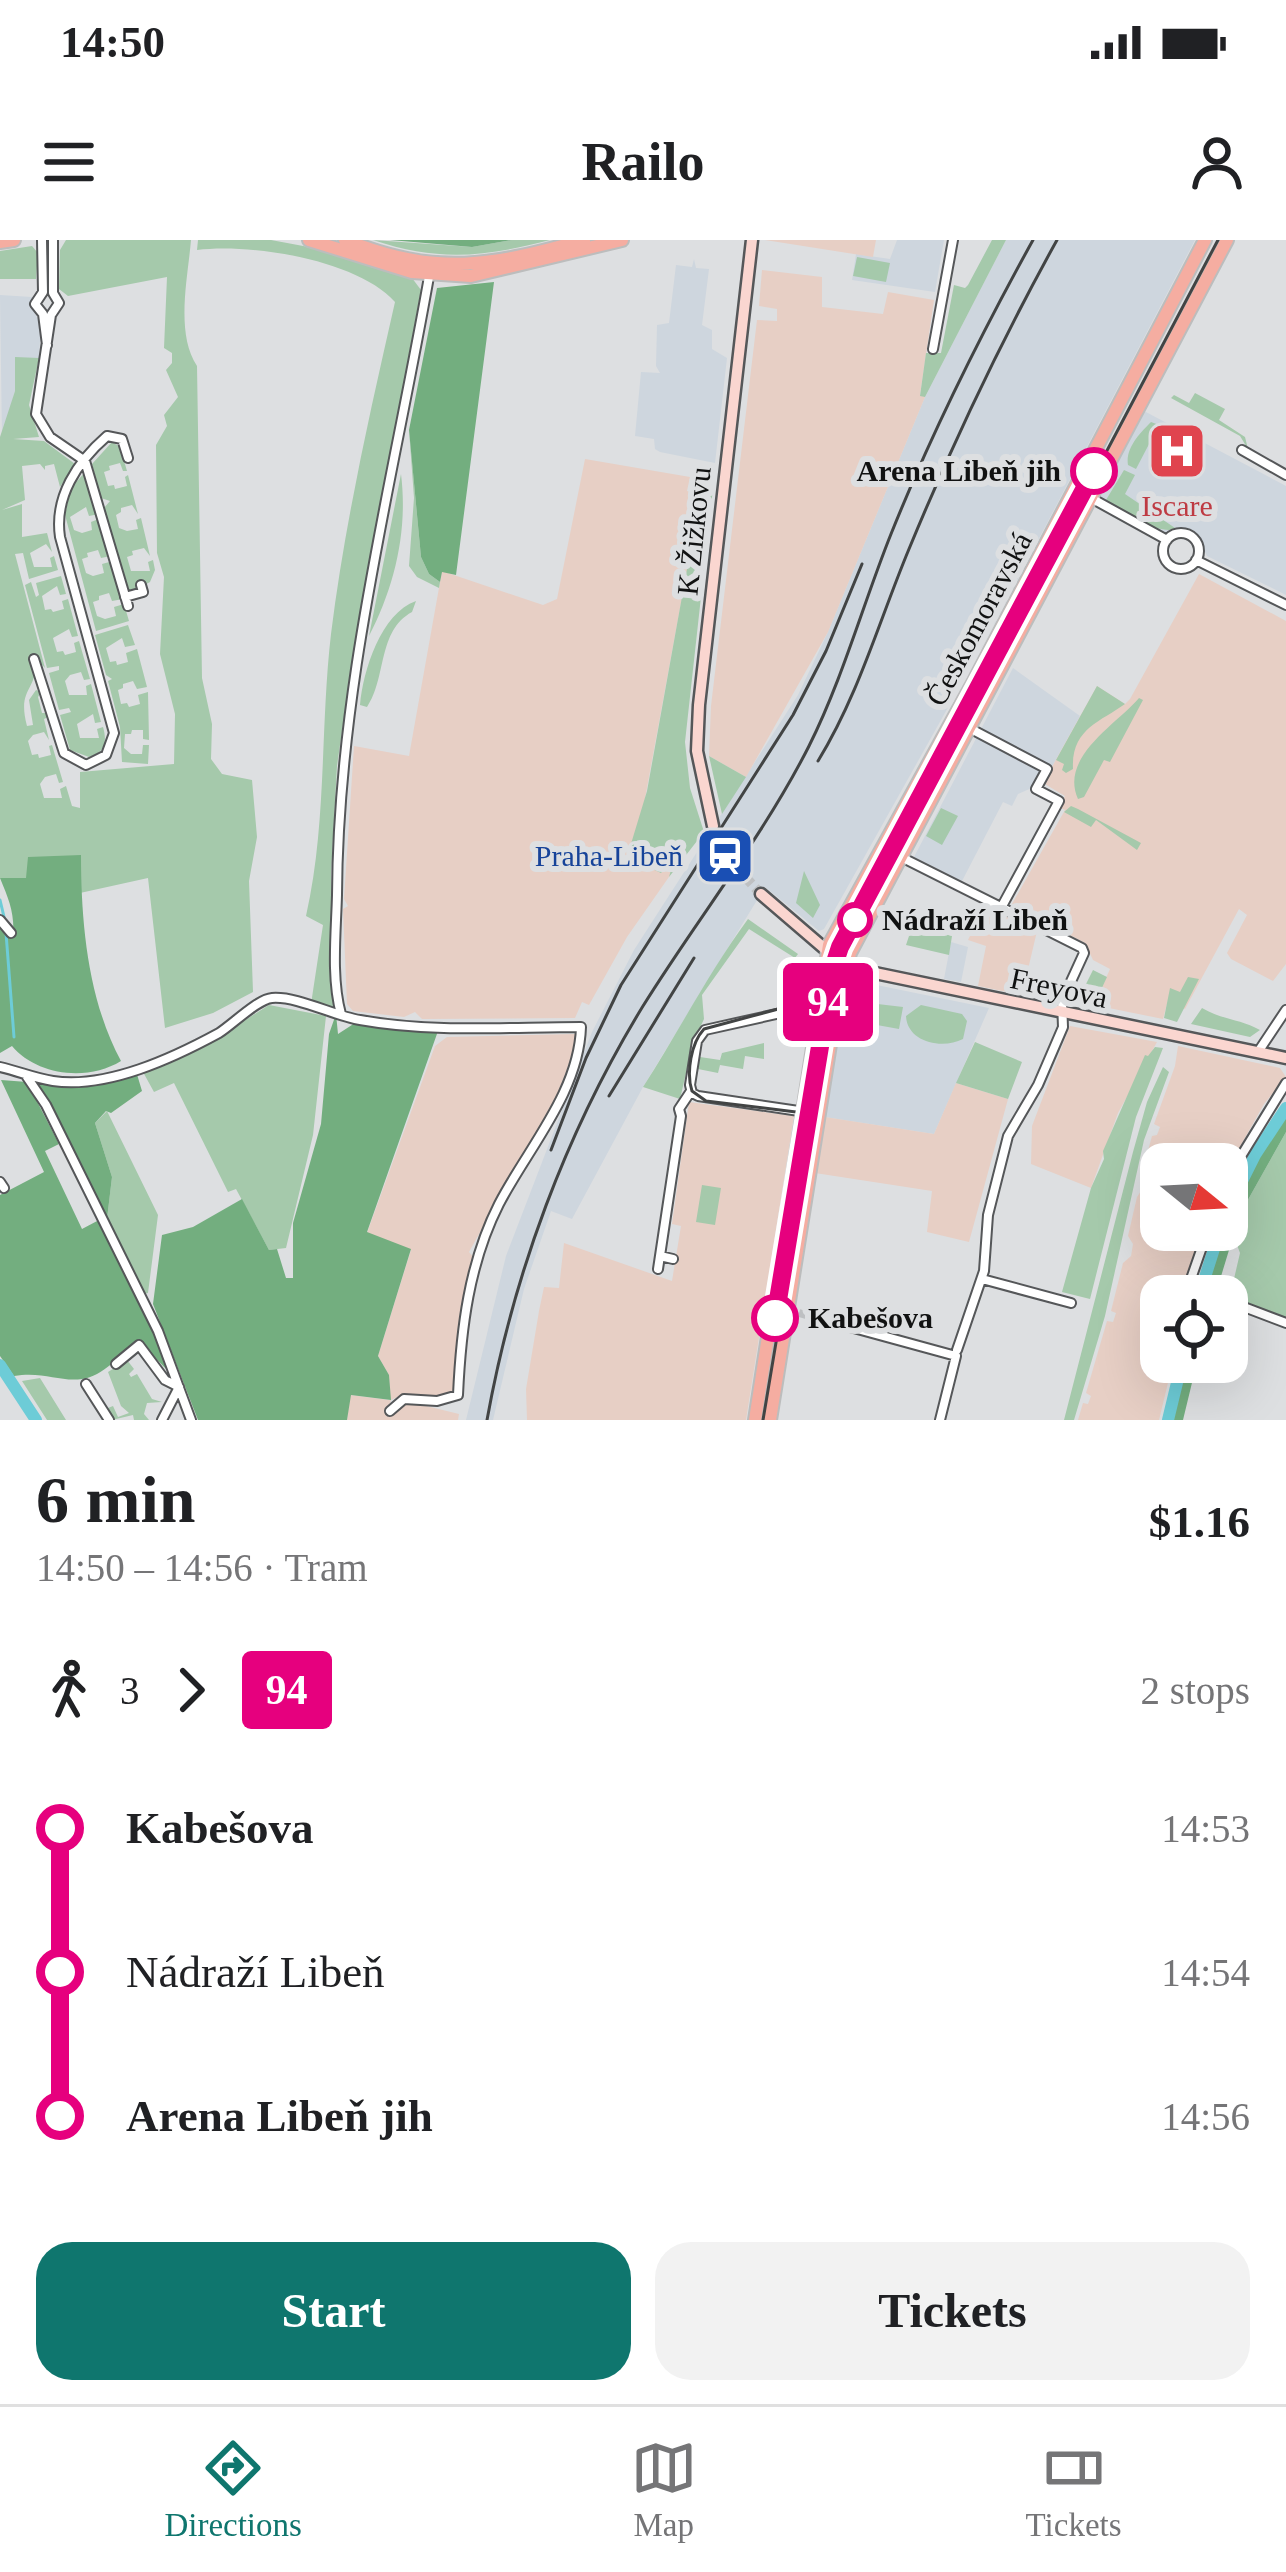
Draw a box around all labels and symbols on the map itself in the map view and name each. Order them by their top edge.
hospital icon: Iscare [1146,420,1208,482]
marker: Arena Libeň jih [1072,449,1116,493]
place label: Arena Libeň jih [857,454,1061,487]
street label: K Žižkovu [670,465,717,597]
place label: Iscare [1141,489,1213,522]
street label: Českomoravská [919,526,1038,711]
station icon: Praha-Libeň [694,825,756,887]
place label: Praha-Libeň [535,839,683,872]
place label: Nádraží Libeň [882,903,1068,936]
marker: Nádraží Libeň [839,904,871,936]
street label: Freyova [1008,961,1111,1014]
line badge: 94 [774,963,882,1041]
north arrow [1140,1143,1248,1251]
marker: Kabešova [753,1296,797,1340]
place label: Kabešova [808,1301,933,1334]

